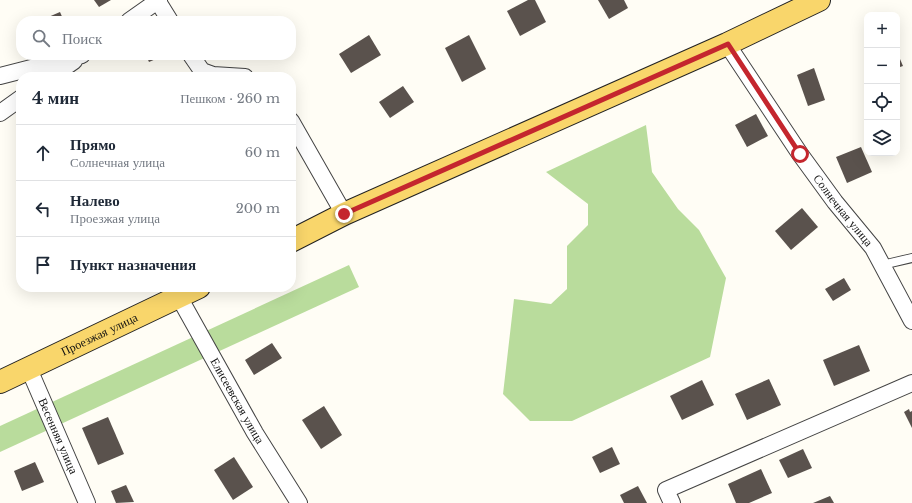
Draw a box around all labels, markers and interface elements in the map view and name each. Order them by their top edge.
map controls [864,12,900,156]
button: + [864,12,900,48]
search box [16,16,296,60]
icon: search [30,27,52,49]
text: Поиск [62,29,102,48]
button: − [864,48,900,84]
button: locate [864,84,900,120]
text: 4 мин [32,88,79,109]
text: Пешком · 260 m [180,90,280,107]
button: layers [864,120,900,156]
text: Прямо [70,135,116,154]
icon: ahead [32,142,54,164]
text: 60 m [245,144,280,161]
route start [791,145,809,163]
text: Солнечная улица [70,154,165,171]
street label: Солнечная улица [810,171,877,250]
text: Налево [70,191,120,210]
icon: left [32,198,54,220]
text: 200 m [236,200,280,217]
route end [335,205,353,223]
text: Проезжая улица [70,210,160,227]
icon: arrive [32,254,54,276]
text: Пункт назначения [70,255,196,274]
street label: Проезжая улица [58,309,140,359]
street label: Елисеевская улица [207,355,268,447]
street label: Весенняя улица [35,395,82,477]

